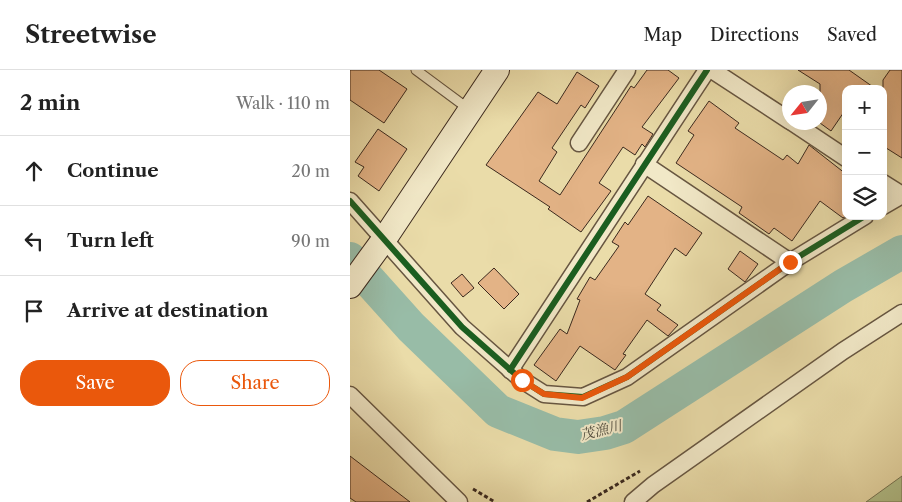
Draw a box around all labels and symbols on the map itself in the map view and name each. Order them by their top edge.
north arrow [782,85,827,130]
route end [779,251,802,274]
route start [511,369,534,392]
water label: 茂漁川 [578,416,625,444]

